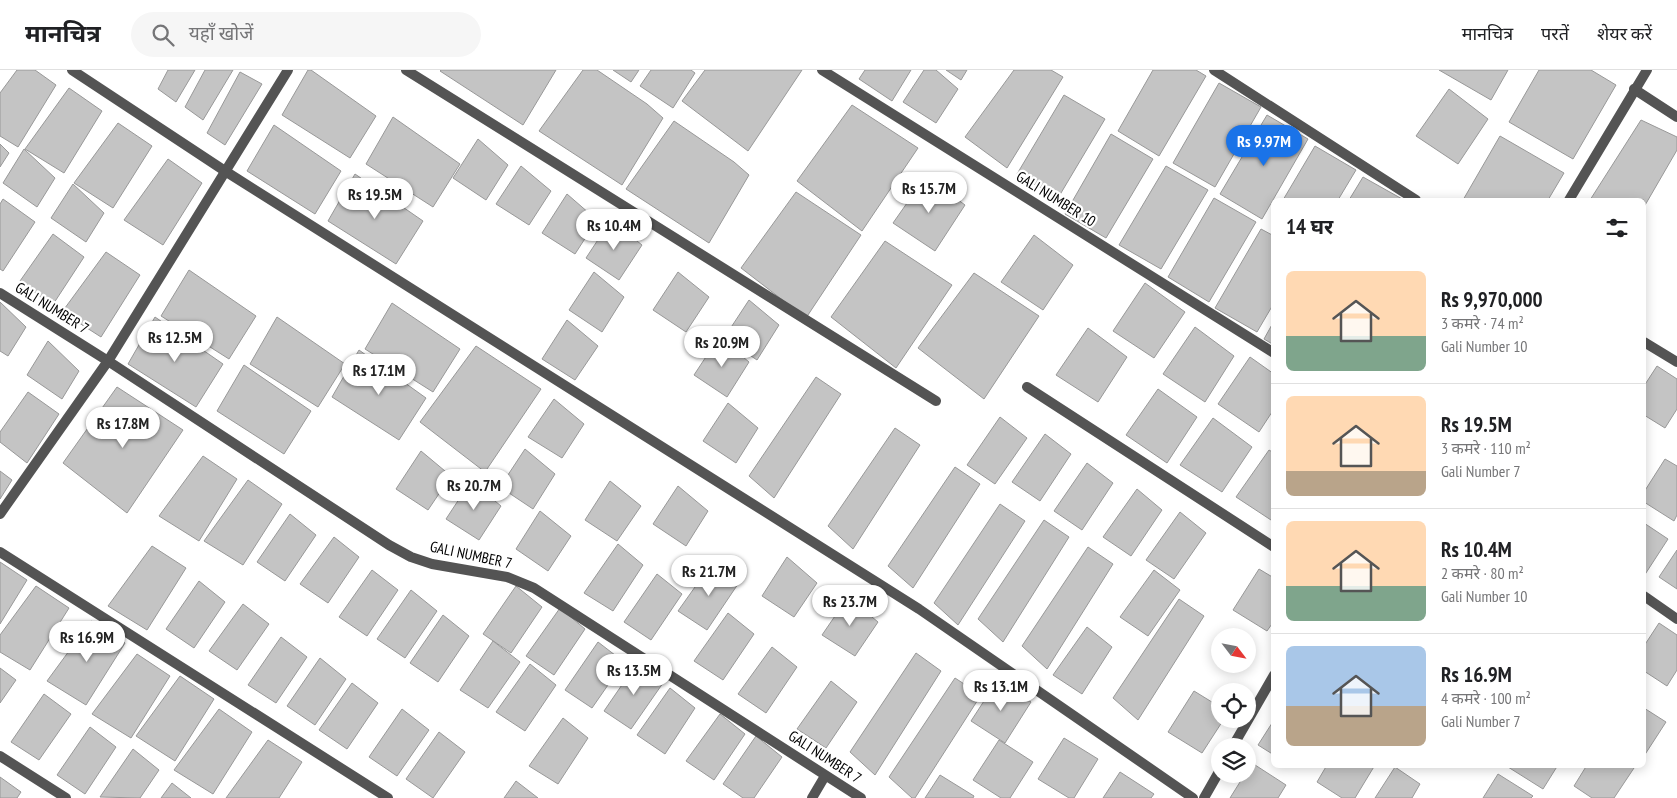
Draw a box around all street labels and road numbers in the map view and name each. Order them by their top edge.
street label: GALI NUMBER 10 [1013,167,1100,231]
street label: GALI NUMBER 7 [12,277,93,338]
street label: GALI NUMBER 7 [428,537,514,572]
street label: GALI NUMBER 7 [785,726,865,787]

